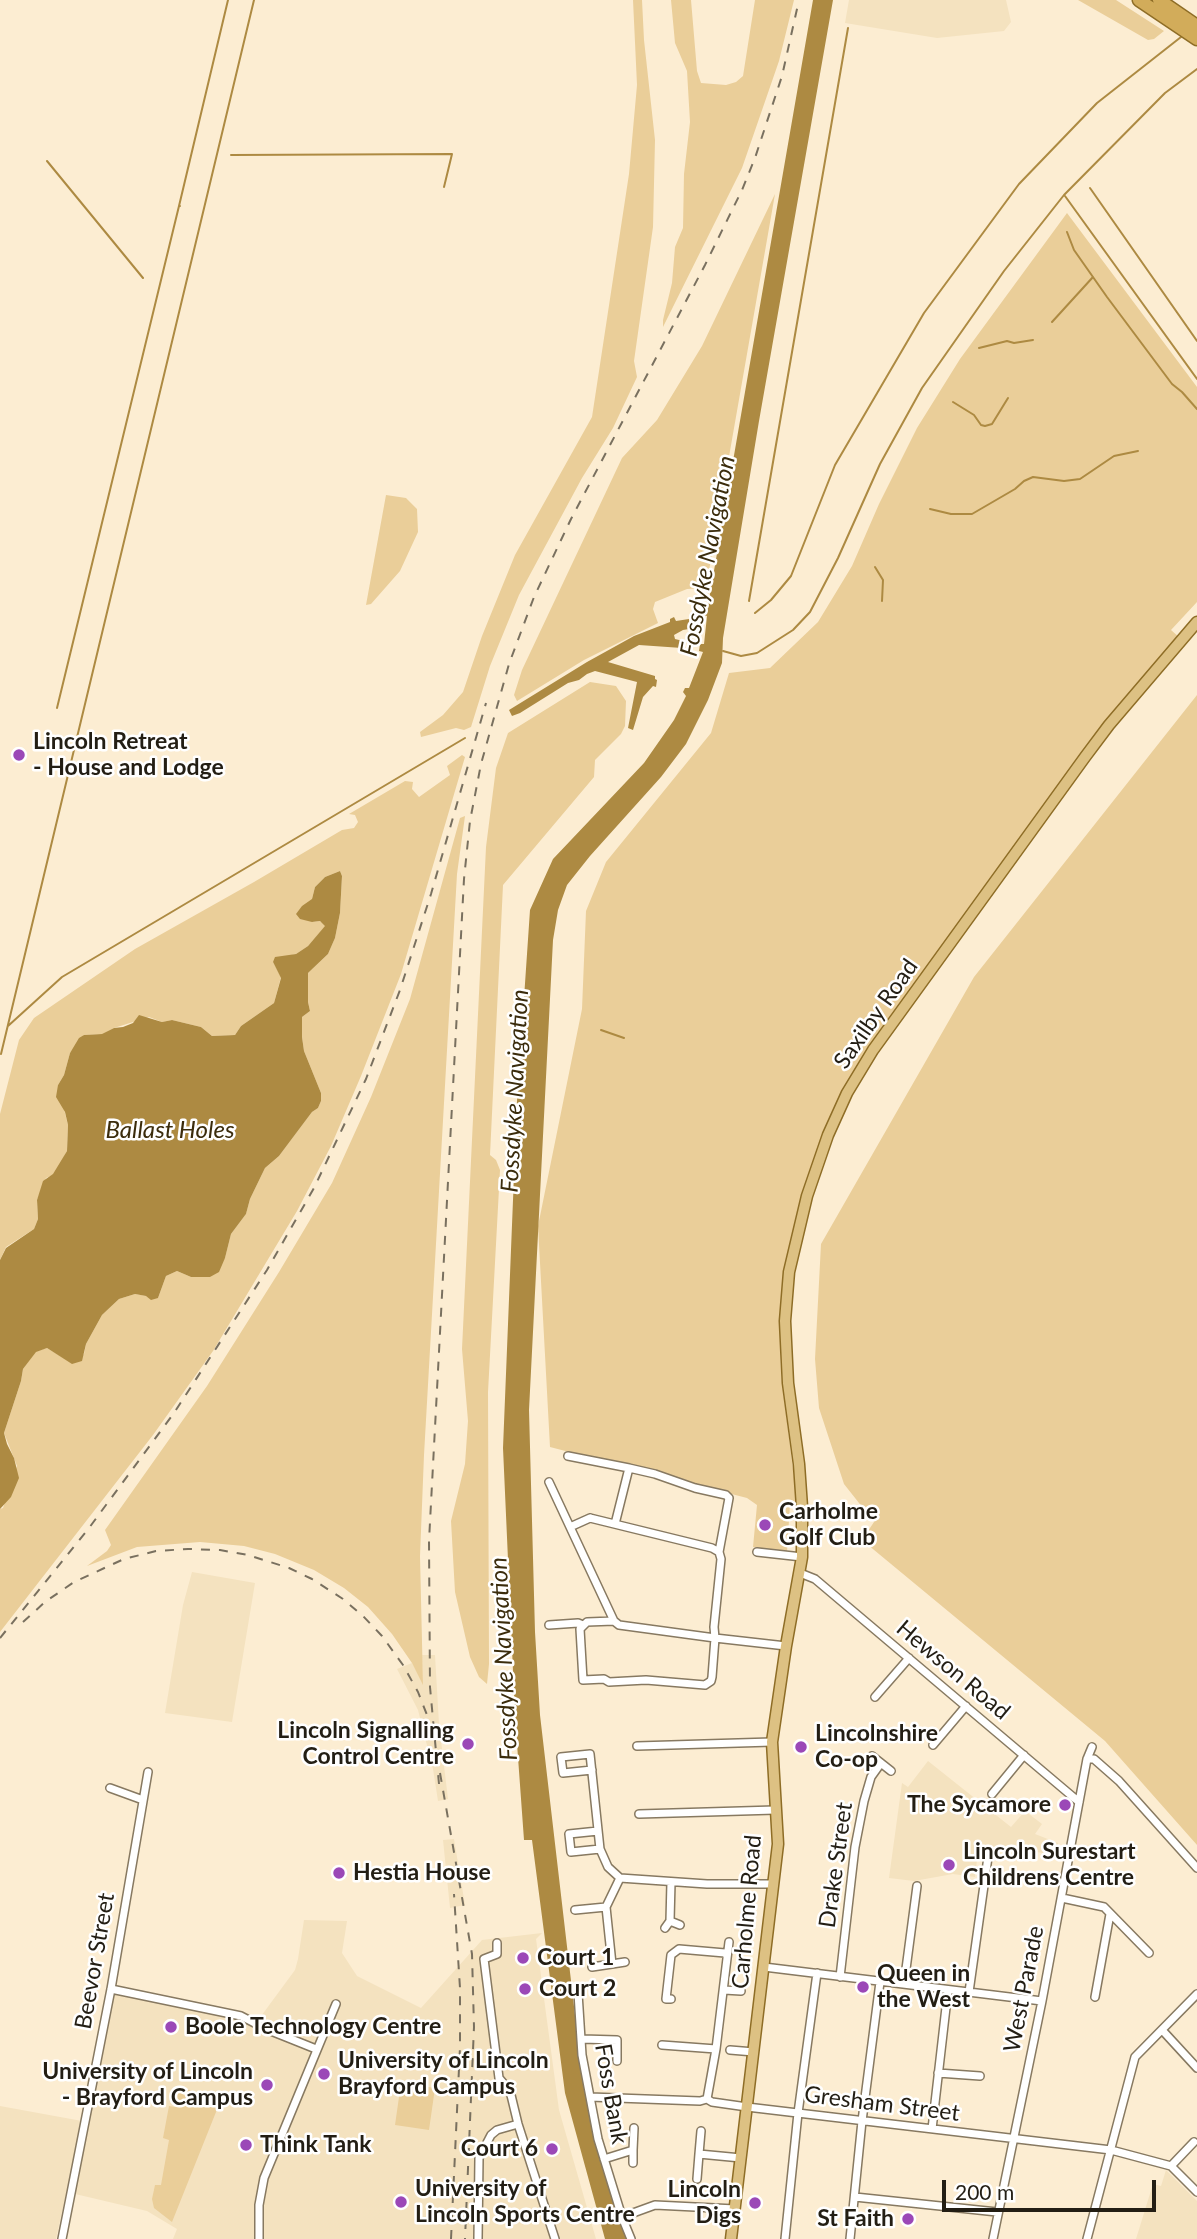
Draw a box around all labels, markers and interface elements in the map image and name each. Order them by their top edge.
water label: Fossdyke Navigation [674,453,742,659]
place label: Lincoln Retreat - House and Lodge [33,728,224,782]
marker: Lincoln Retreat - House and Lodge [11,747,27,763]
street label: Saxilby Road [828,954,924,1074]
water label: Fossdyke Navigation [495,989,535,1193]
water label: Ballast Holes [106,1116,234,1144]
place label: Carholme Golf Club [779,1498,878,1552]
marker: Carholme Golf Club [757,1517,773,1533]
water label: Fossdyke Navigation [484,1557,524,1761]
street label: Hewson Road [891,1614,1015,1726]
place label: Lincoln Signalling Control Centre [277,1717,454,1771]
place label: Lincolnshire Co-op [815,1720,938,1774]
marker: Lincoln Signalling Control Centre [460,1736,476,1752]
marker: Lincolnshire Co-op [793,1739,809,1755]
place label: The Sycamore [907,1791,1051,1819]
marker: The Sycamore [1057,1797,1073,1813]
street label: Drake Street [814,1800,858,1930]
street label: Carholme Road [727,1834,767,1990]
place label: Lincoln Surestart Childrens Centre [963,1838,1136,1892]
marker: Lincoln Surestart Childrens Centre [941,1857,957,1873]
place label: Hestia House [353,1859,491,1887]
marker: Hestia House [331,1865,347,1881]
street label: Beevor Street [69,1891,121,2031]
street label: West Parade [998,1923,1050,2055]
place label: Court 1 [537,1944,614,1972]
marker: Court 1 [515,1950,531,1966]
place label: Queen in the West [877,1960,970,2014]
place label: Court 2 [539,1975,616,2003]
marker: Queen in the West [855,1979,871,1995]
marker: Court 2 [517,1981,533,1997]
place label: Boole Technology Centre [185,2013,441,2041]
marker: Boole Technology Centre [163,2019,179,2035]
street label: Foss Bank [589,2042,633,2146]
place label: University of Lincoln Brayford Campus [338,2047,549,2101]
place label: University of Lincoln - Brayford Campus [42,2058,253,2112]
marker: University of Lincoln Brayford Campus [316,2066,332,2082]
marker: University of Lincoln - Brayford Campus [259,2077,275,2093]
street label: Gresham Street [803,2081,961,2127]
place label: Think Tank [260,2131,371,2159]
place label: Court 6 [461,2135,538,2163]
marker: Think Tank [238,2137,254,2153]
marker: Court 6 [544,2141,560,2157]
scale bar [945,2166,1158,2210]
place label: University of Lincoln Sports Centre [415,2175,635,2229]
place label: Lincoln Digs [667,2176,741,2230]
text: 200 m [955,2179,1014,2204]
marker: University of Lincoln Sports Centre [393,2194,409,2210]
marker: Lincoln Digs [747,2195,763,2211]
place label: St Faith [817,2205,894,2233]
marker: St Faith [900,2211,916,2227]

